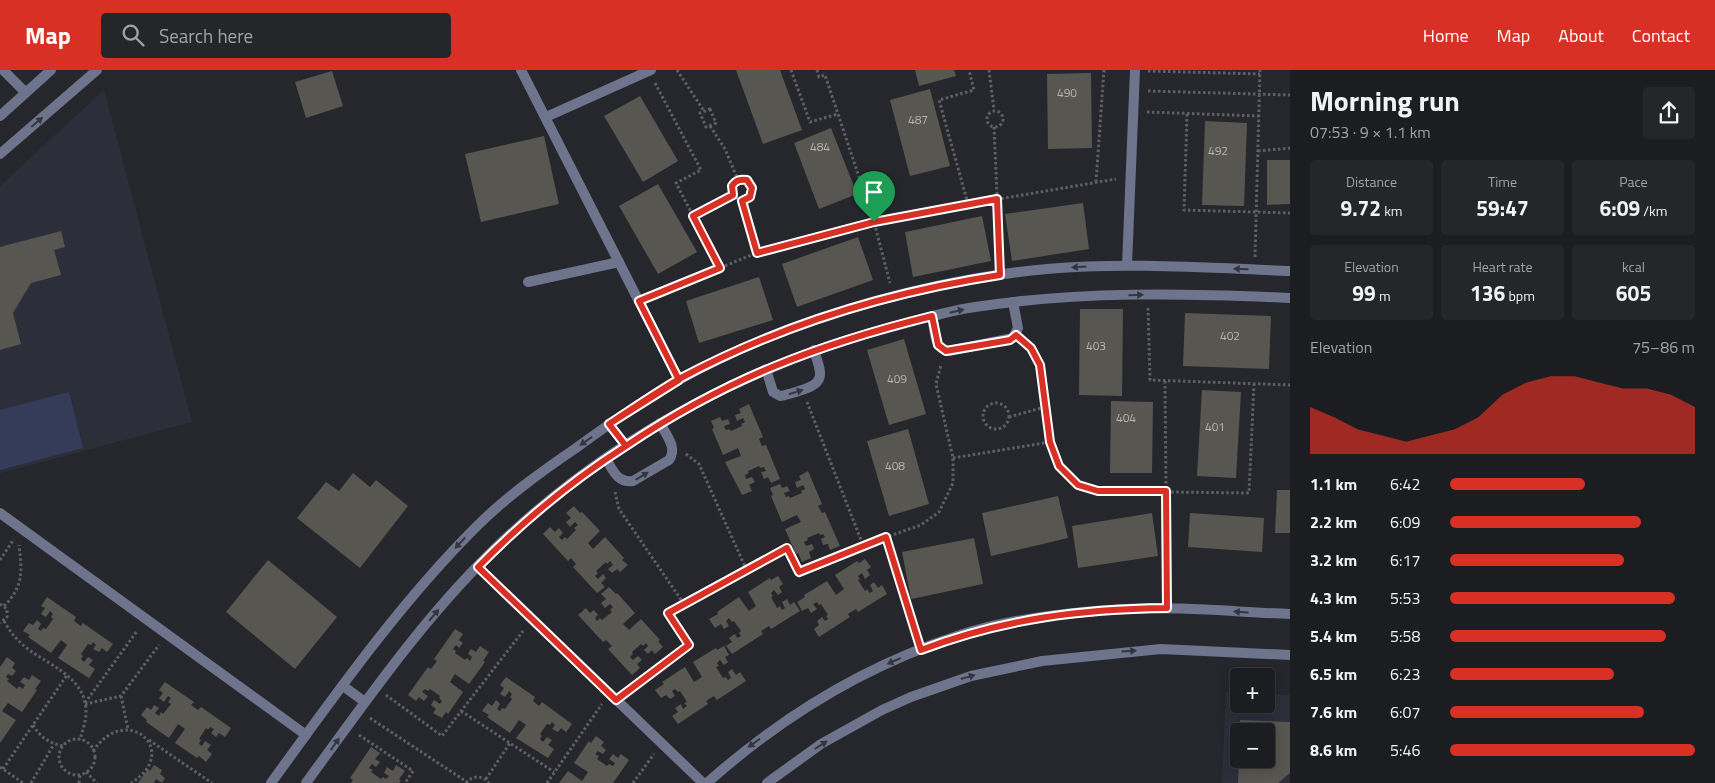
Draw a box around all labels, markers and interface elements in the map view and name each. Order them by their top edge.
search box [101,13,451,58]
text: Map [25,17,71,53]
icon: search [119,21,147,49]
text: Search here [159,21,253,50]
text: Home [1423,22,1469,49]
text: Map [1497,22,1530,49]
text: About [1558,22,1604,49]
text: Contact [1632,22,1690,49]
text: Morning run [1310,79,1460,122]
house number: 490 [1057,83,1077,102]
button: share [1643,87,1695,139]
house number: 487 [908,110,928,129]
one-way arrow [30,116,43,127]
text: 07:53 · 9 × 1.1 km [1310,120,1431,144]
house number: 484 [810,137,830,156]
house number: 492 [1208,141,1228,160]
pin [853,171,895,222]
text: Distance [1346,171,1397,192]
text: Time [1488,171,1517,192]
text: Pace [1619,171,1648,192]
icon: arrive [860,178,888,206]
text: 9.72 [1340,192,1381,224]
text: 59:47 [1476,192,1529,224]
text: 6:09 [1600,192,1640,224]
text: km [1381,200,1403,221]
text: /km [1640,200,1667,221]
text: Elevation [1344,256,1399,277]
text: Heart rate [1472,256,1533,277]
text: kcal [1622,256,1645,277]
one-way arrow [1071,264,1087,272]
one-way arrow [1233,265,1249,273]
text: 99 [1352,277,1376,309]
text: 136 [1470,277,1505,309]
text: 605 [1616,277,1651,309]
text: m [1376,285,1391,306]
text: bpm [1505,285,1535,306]
one-way arrow [1129,291,1145,299]
one-way arrow [950,307,965,315]
house number: 402 [1220,326,1240,345]
text: Elevation [1310,335,1372,359]
text: 75–86 m [1632,335,1695,359]
house number: 403 [1086,336,1106,355]
house number: 409 [887,369,907,388]
one-way arrow [788,387,803,395]
house number: 404 [1116,408,1136,427]
house number: 401 [1205,417,1225,436]
one-way arrow [580,435,593,446]
house number: 408 [885,456,905,475]
one-way arrow [635,471,648,480]
text: 1.1 km [1310,472,1357,496]
text: 6:42 [1390,472,1420,496]
text: 2.2 km [1310,510,1357,534]
text: 6:09 [1390,510,1420,534]
one-way arrow [454,537,466,549]
text: 3.2 km [1310,548,1357,572]
text: 6:17 [1390,548,1420,572]
text: 4.3 km [1310,586,1357,610]
text: 5:53 [1390,586,1420,610]
one-way arrow [1233,607,1249,615]
one-way arrow [428,608,439,621]
text: 5.4 km [1310,624,1357,648]
text: 5:58 [1390,624,1420,648]
one-way arrow [1121,647,1137,655]
one-way arrow [887,658,901,666]
text: 6.5 km [1310,662,1357,686]
text: 6:23 [1390,662,1420,686]
map controls [1230,668,1275,768]
button: + [1230,668,1275,713]
one-way arrow [961,673,976,681]
text: 7.6 km [1310,700,1357,724]
text: 6:07 [1390,700,1420,724]
button: − [1230,723,1275,768]
one-way arrow [330,737,340,750]
one-way arrow [748,738,761,749]
text: 8.6 km [1310,738,1357,762]
text: 5:46 [1390,738,1420,762]
one-way arrow [815,740,828,749]

